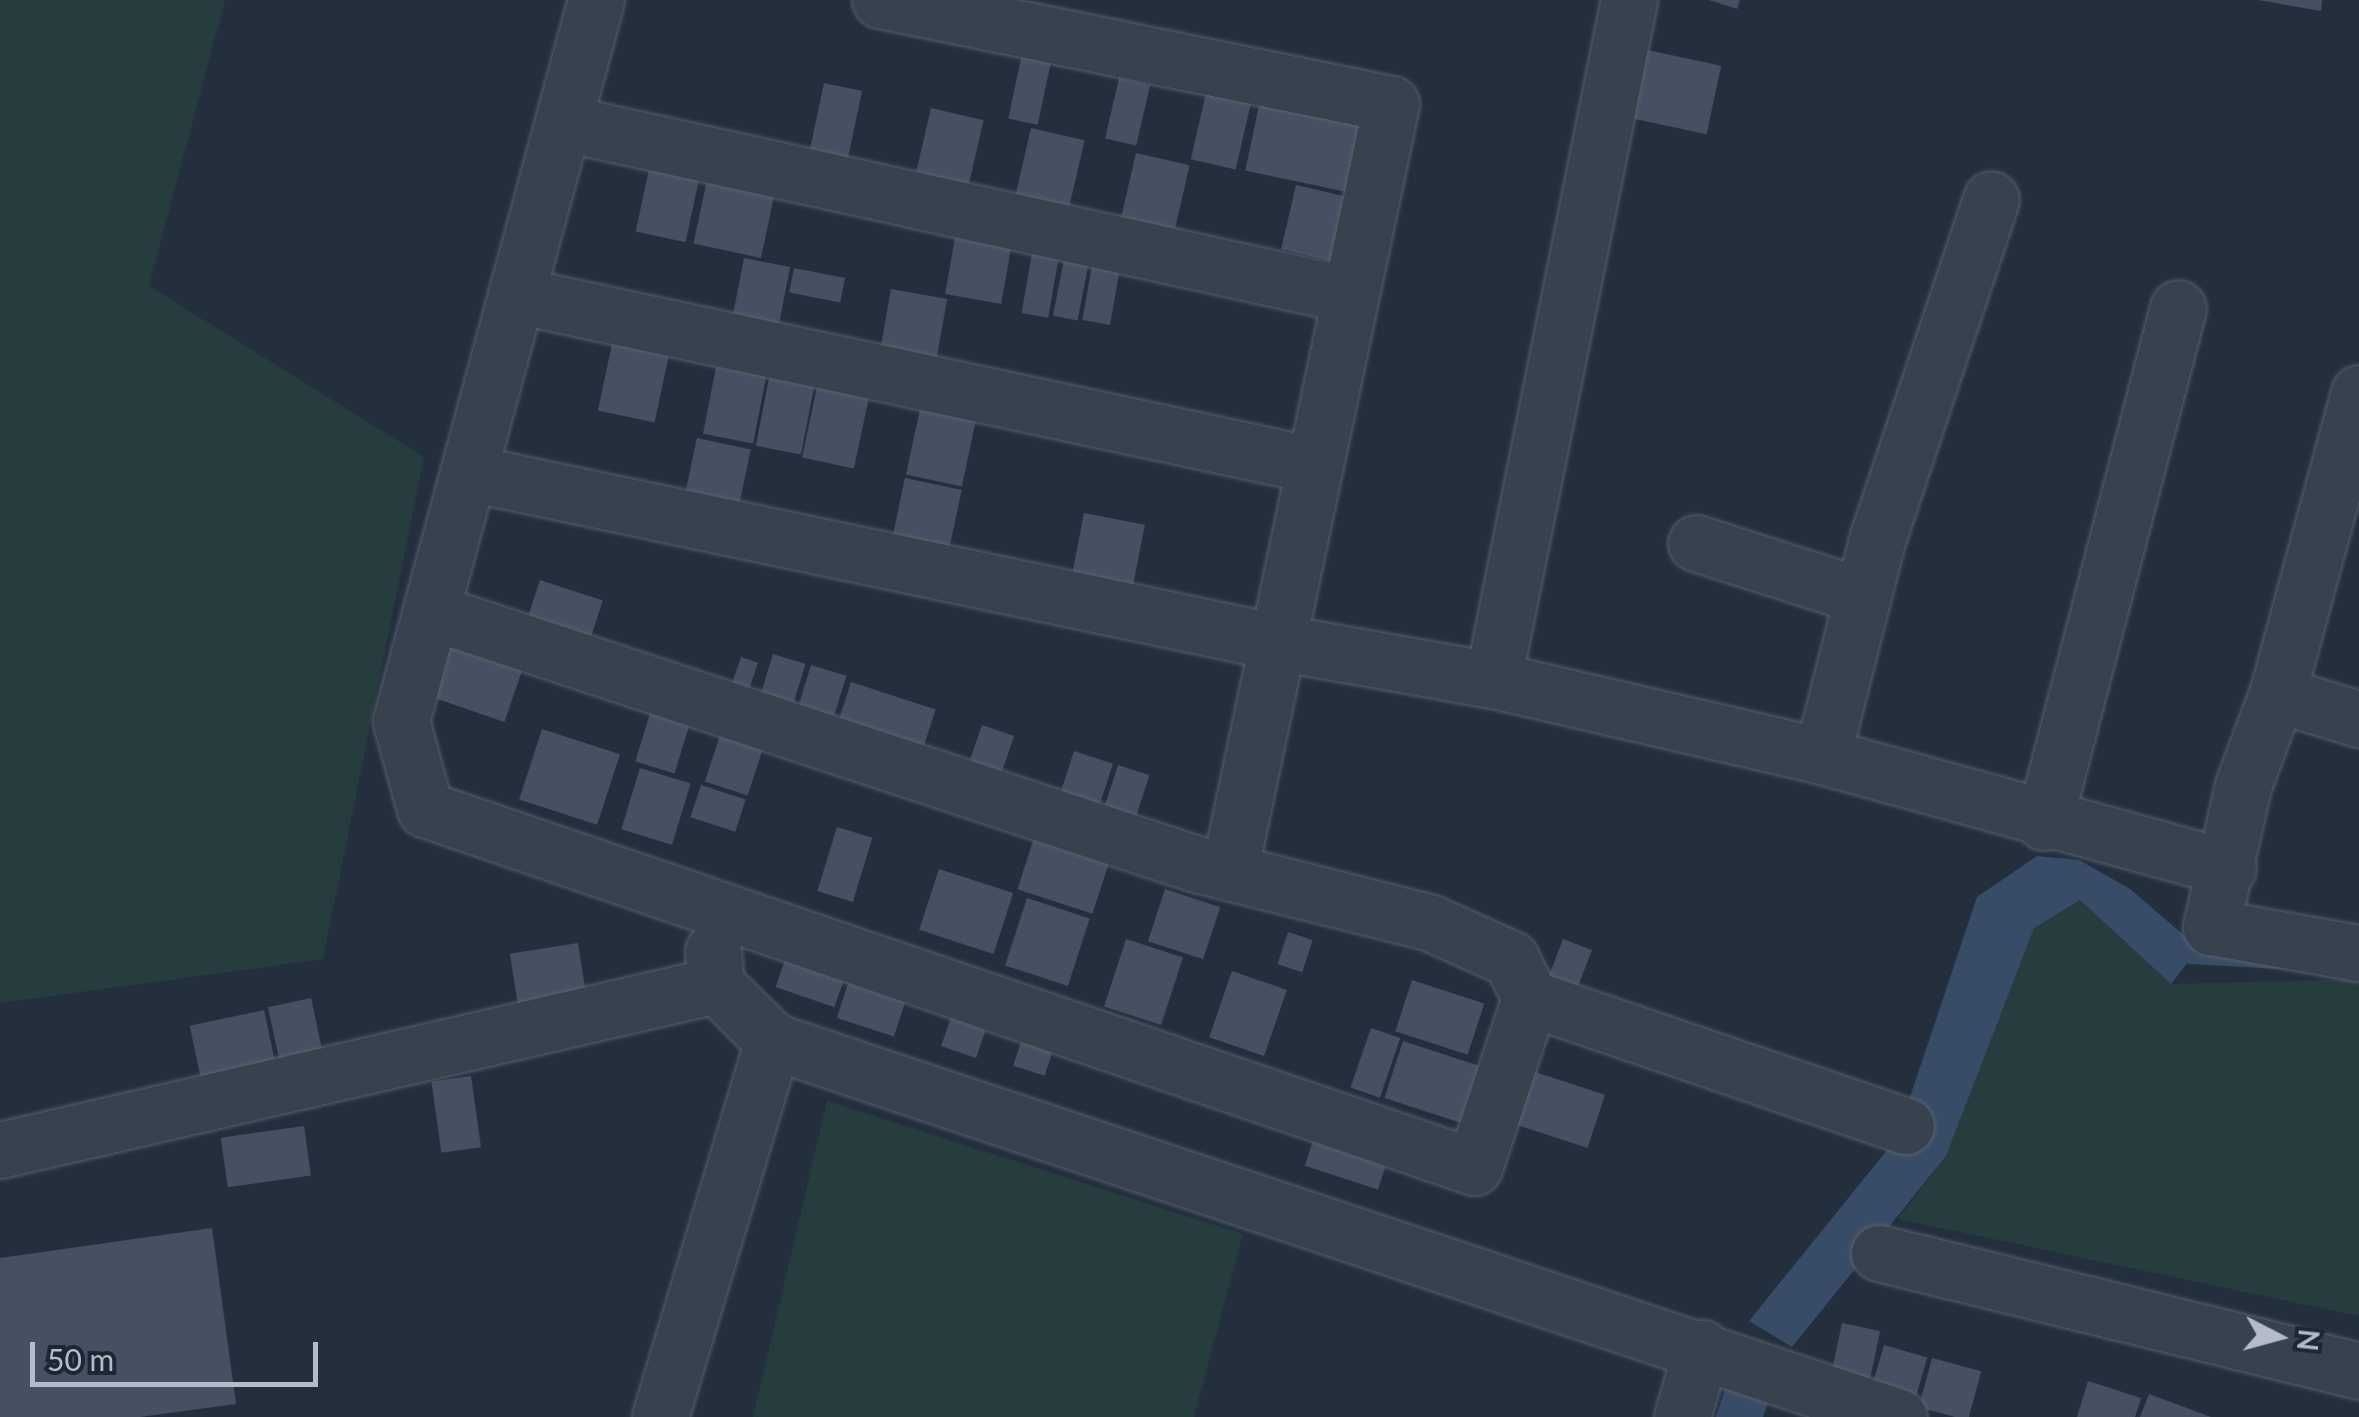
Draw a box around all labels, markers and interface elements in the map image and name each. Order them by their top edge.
north arrow [2229,1287,2329,1387]
scale bar [35,1322,322,1384]
text: N [2291,1328,2327,1353]
text: 50 m [47,1341,114,1377]

